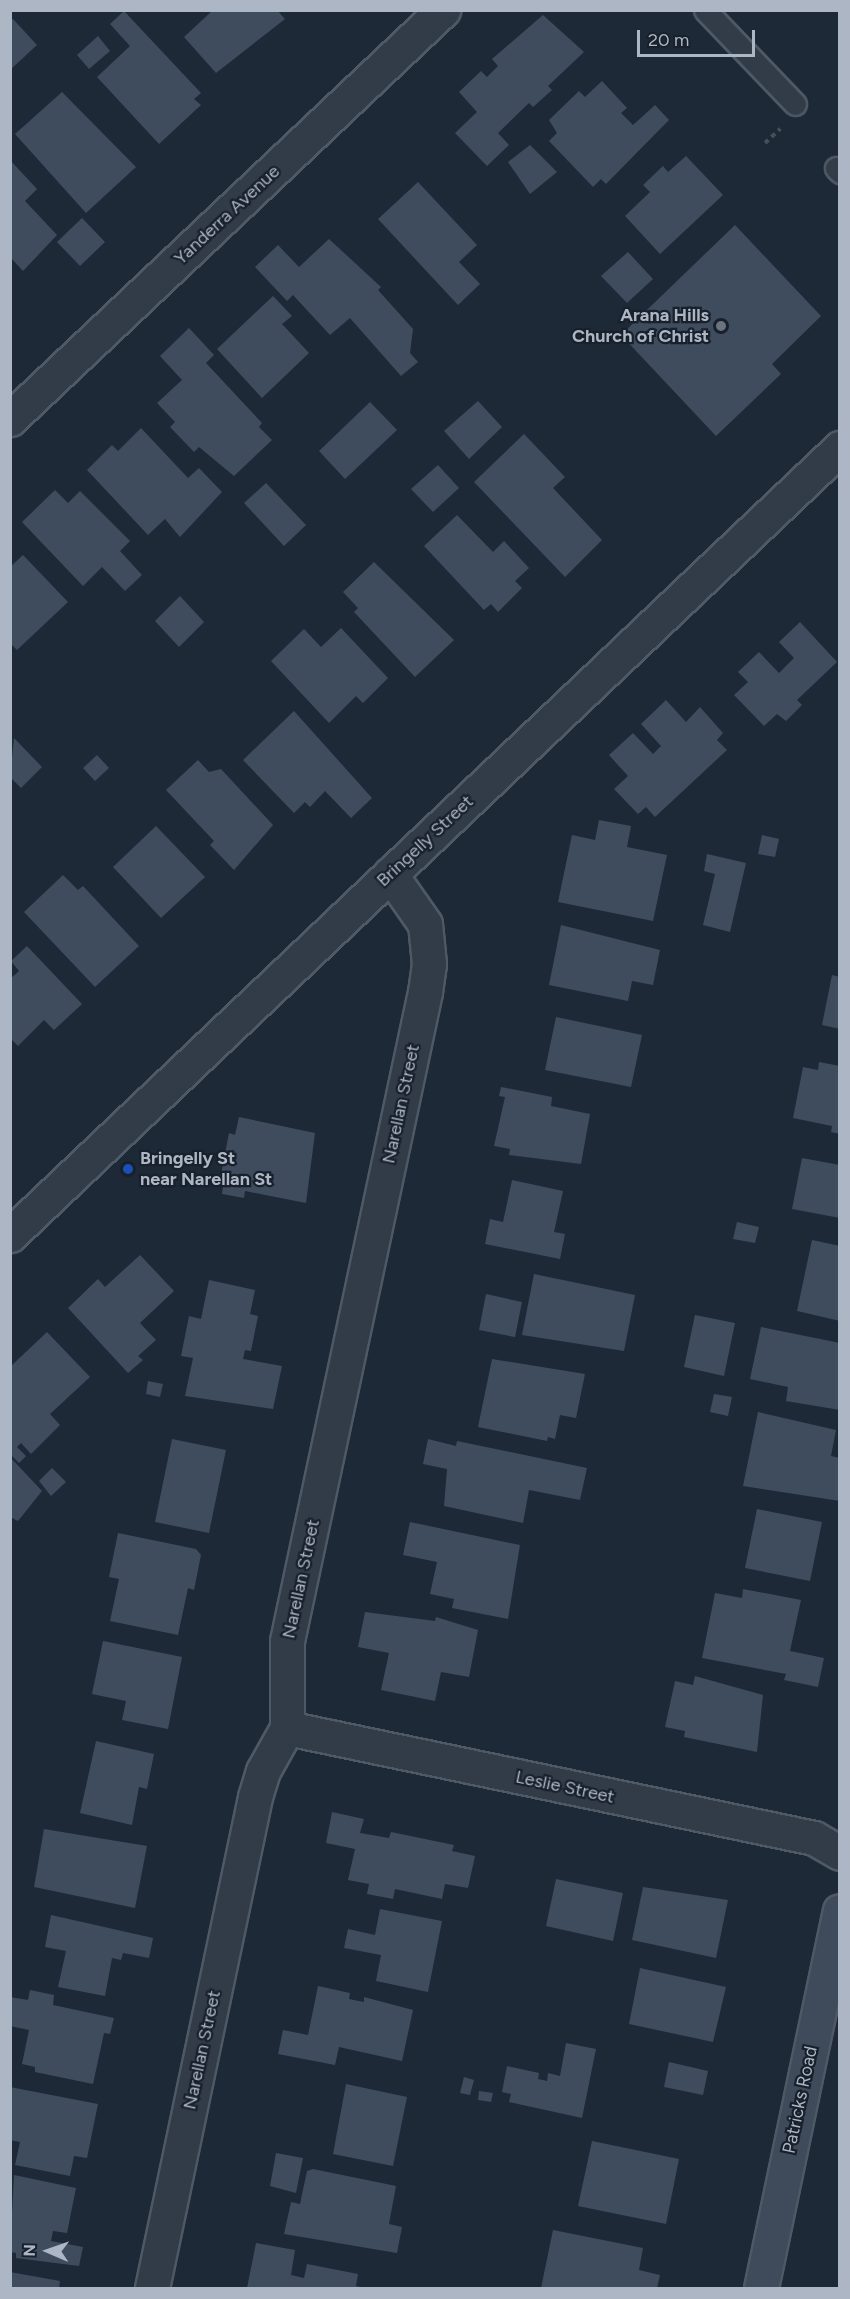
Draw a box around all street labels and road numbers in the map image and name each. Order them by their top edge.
street label: Yanderra Avenue [170,161,284,269]
street label: Bringelly Street [372,791,478,891]
street label: Narellan Street [378,1043,424,1165]
street label: Narellan Street [278,1518,324,1640]
street label: Leslie Street [514,1766,616,1808]
street label: Narellan Street [179,1989,225,2111]
street label: Patricks Road [778,2044,822,2156]

